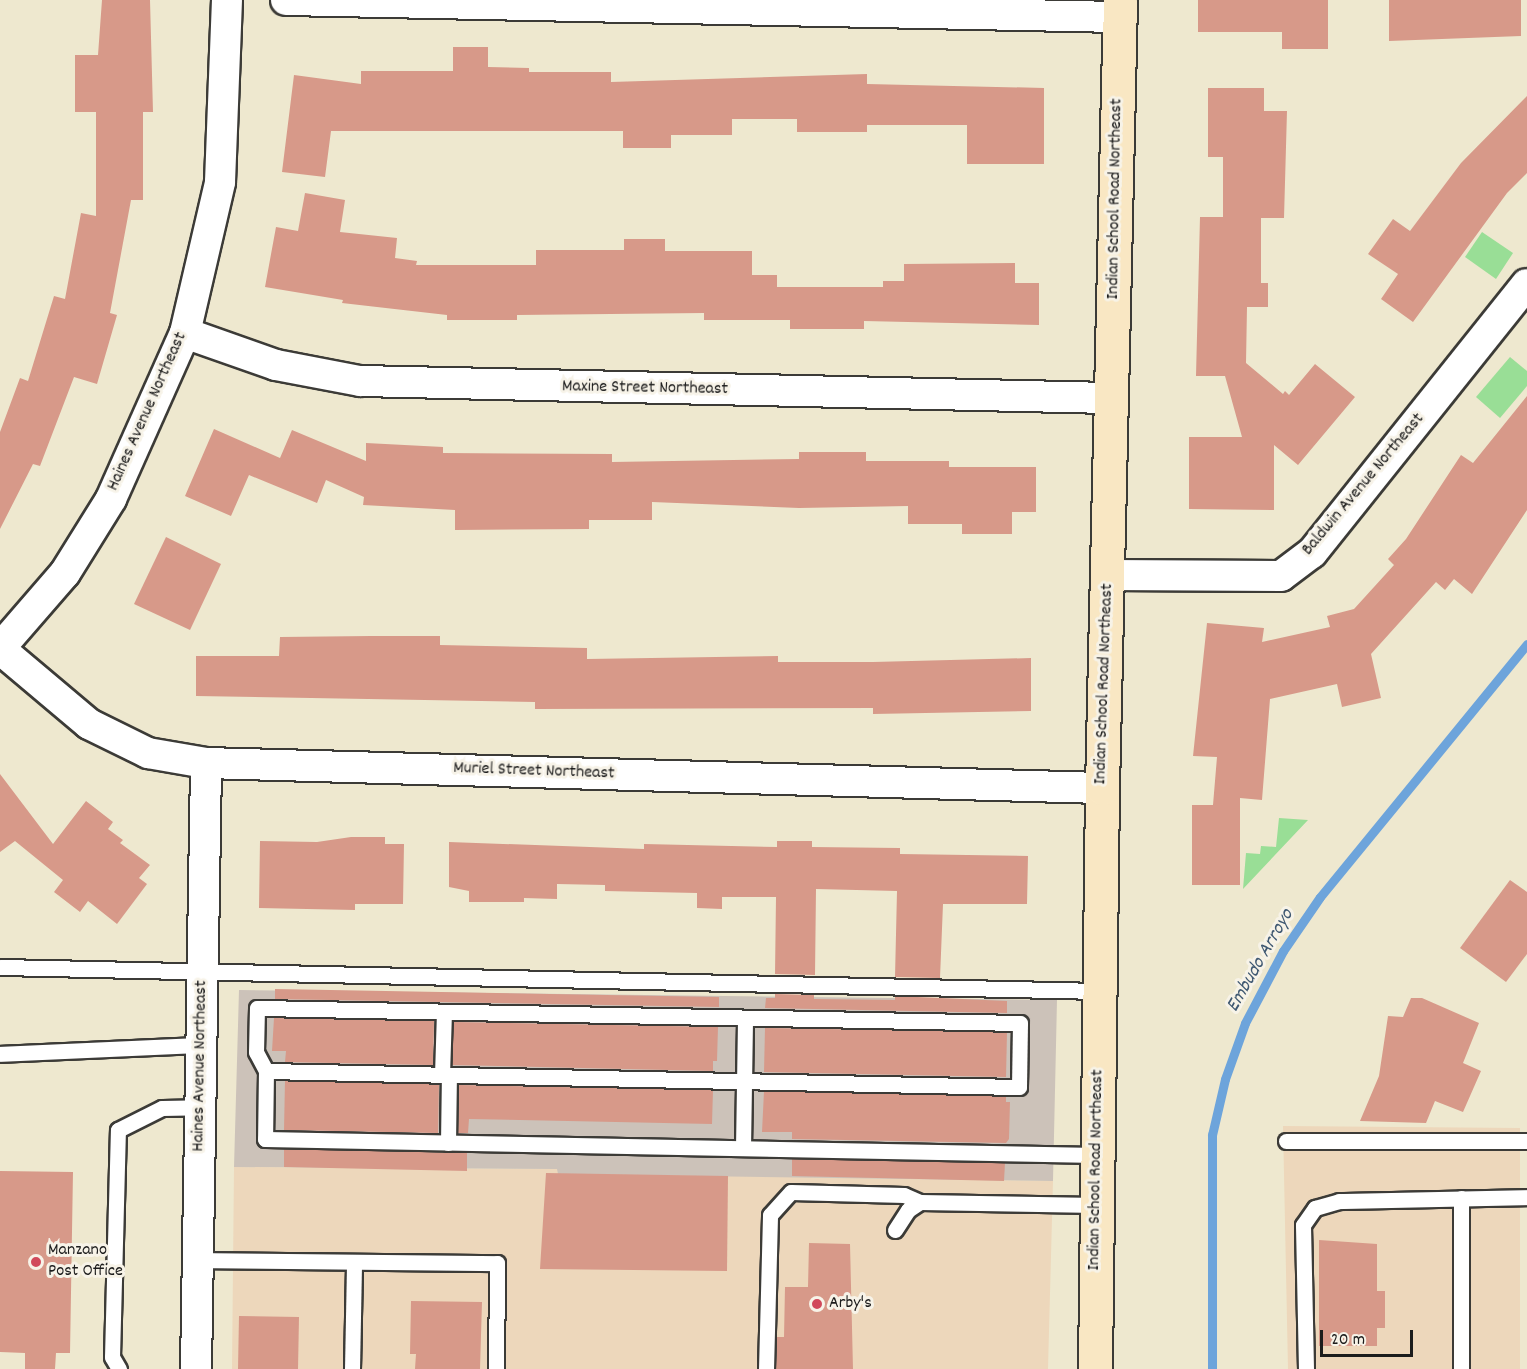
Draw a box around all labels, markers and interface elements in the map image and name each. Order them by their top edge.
street label: Indian School Road Northeast [1103,98,1129,300]
street label: Haines Avenue Northeast [103,329,193,495]
street label: Maxine Street Northeast [562,377,728,401]
street label: Baldwin Avenue Northeast [1298,409,1430,561]
street label: Indian School Road Northeast [1091,583,1119,785]
street label: Muriel Street Northeast [453,758,615,786]
water label: Embudo Arroyo [1222,905,1300,1017]
street label: Haines Avenue Northeast [189,980,213,1152]
street label: Indian School Road Northeast [1084,1069,1110,1271]
place label: Manzano Post Office [48,1241,123,1284]
marker: Manzano Post Office [29,1255,43,1269]
place label: Arby's [829,1293,872,1315]
marker: Arby's [810,1297,824,1311]
scale bar [1323,1318,1416,1356]
text: 20 m [1331,1328,1365,1353]

